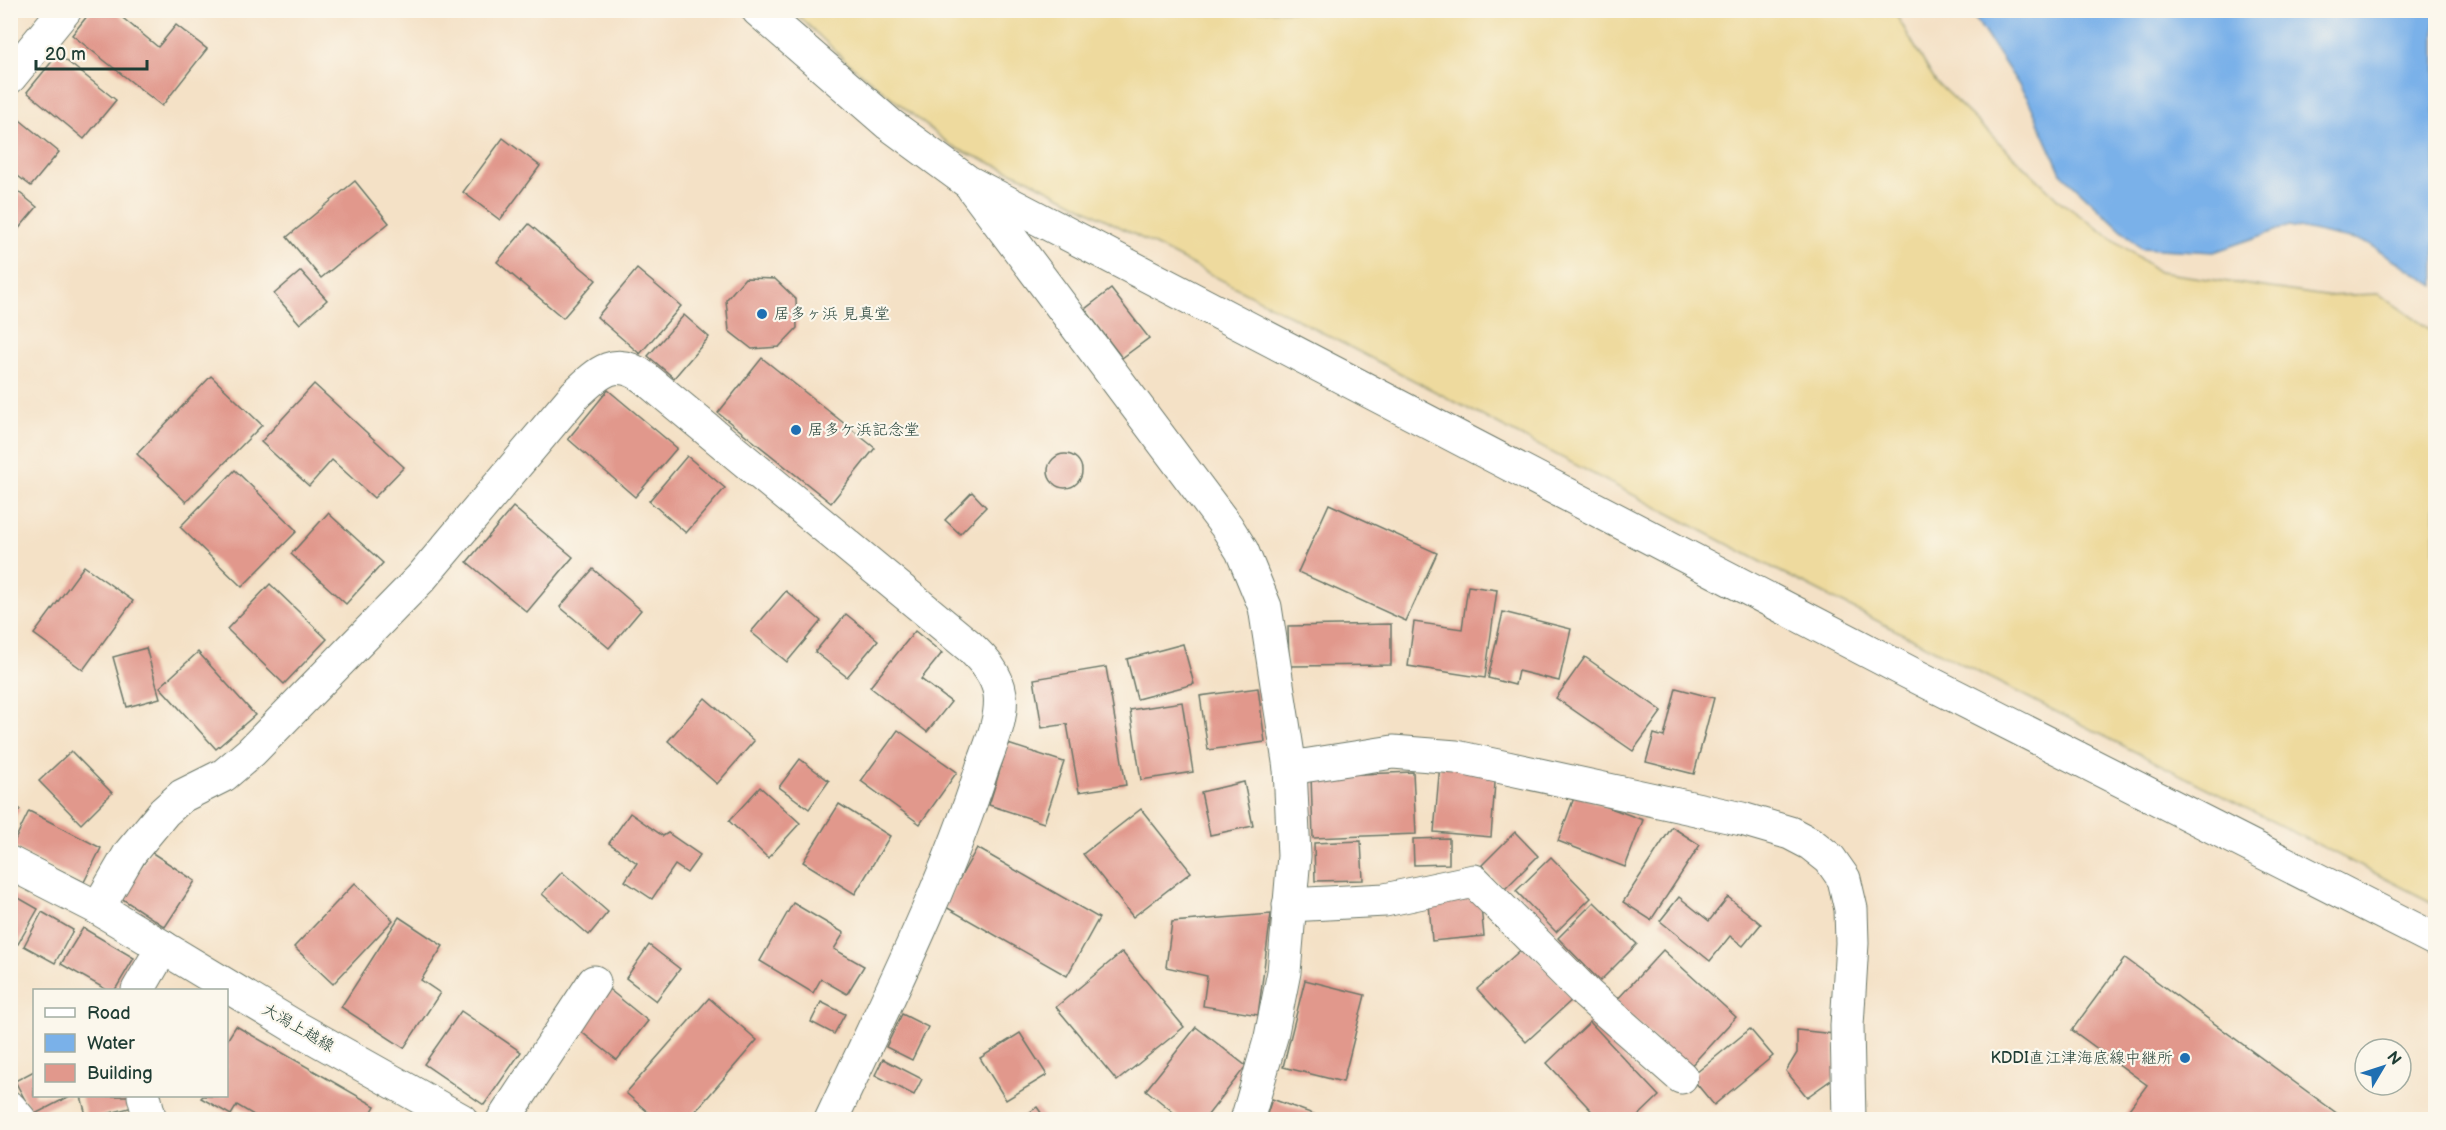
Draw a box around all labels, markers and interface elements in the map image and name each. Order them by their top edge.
scale bar [36,33,147,71]
text: 20 m [45,44,86,65]
place label: 居多ヶ浜 見真堂 [774,305,890,324]
marker: 居多ヶ浜 見真堂 [755,307,769,321]
place label: 居多ケ浜記念堂 [808,421,920,440]
marker: 居多ケ浜記念堂 [789,423,803,437]
legend [33,989,228,1097]
street label: 大潟上越線 [259,1000,337,1056]
text: Road [87,1003,131,1024]
text: Water [87,1033,135,1054]
north arrow [2353,1037,2413,1097]
text: N [2382,1048,2405,1069]
place label: KDDI直江津海底線中継所 [1990,1049,2173,1068]
marker: KDDI直江津海底線中継所 [2178,1051,2192,1065]
text: Building [87,1063,153,1084]

